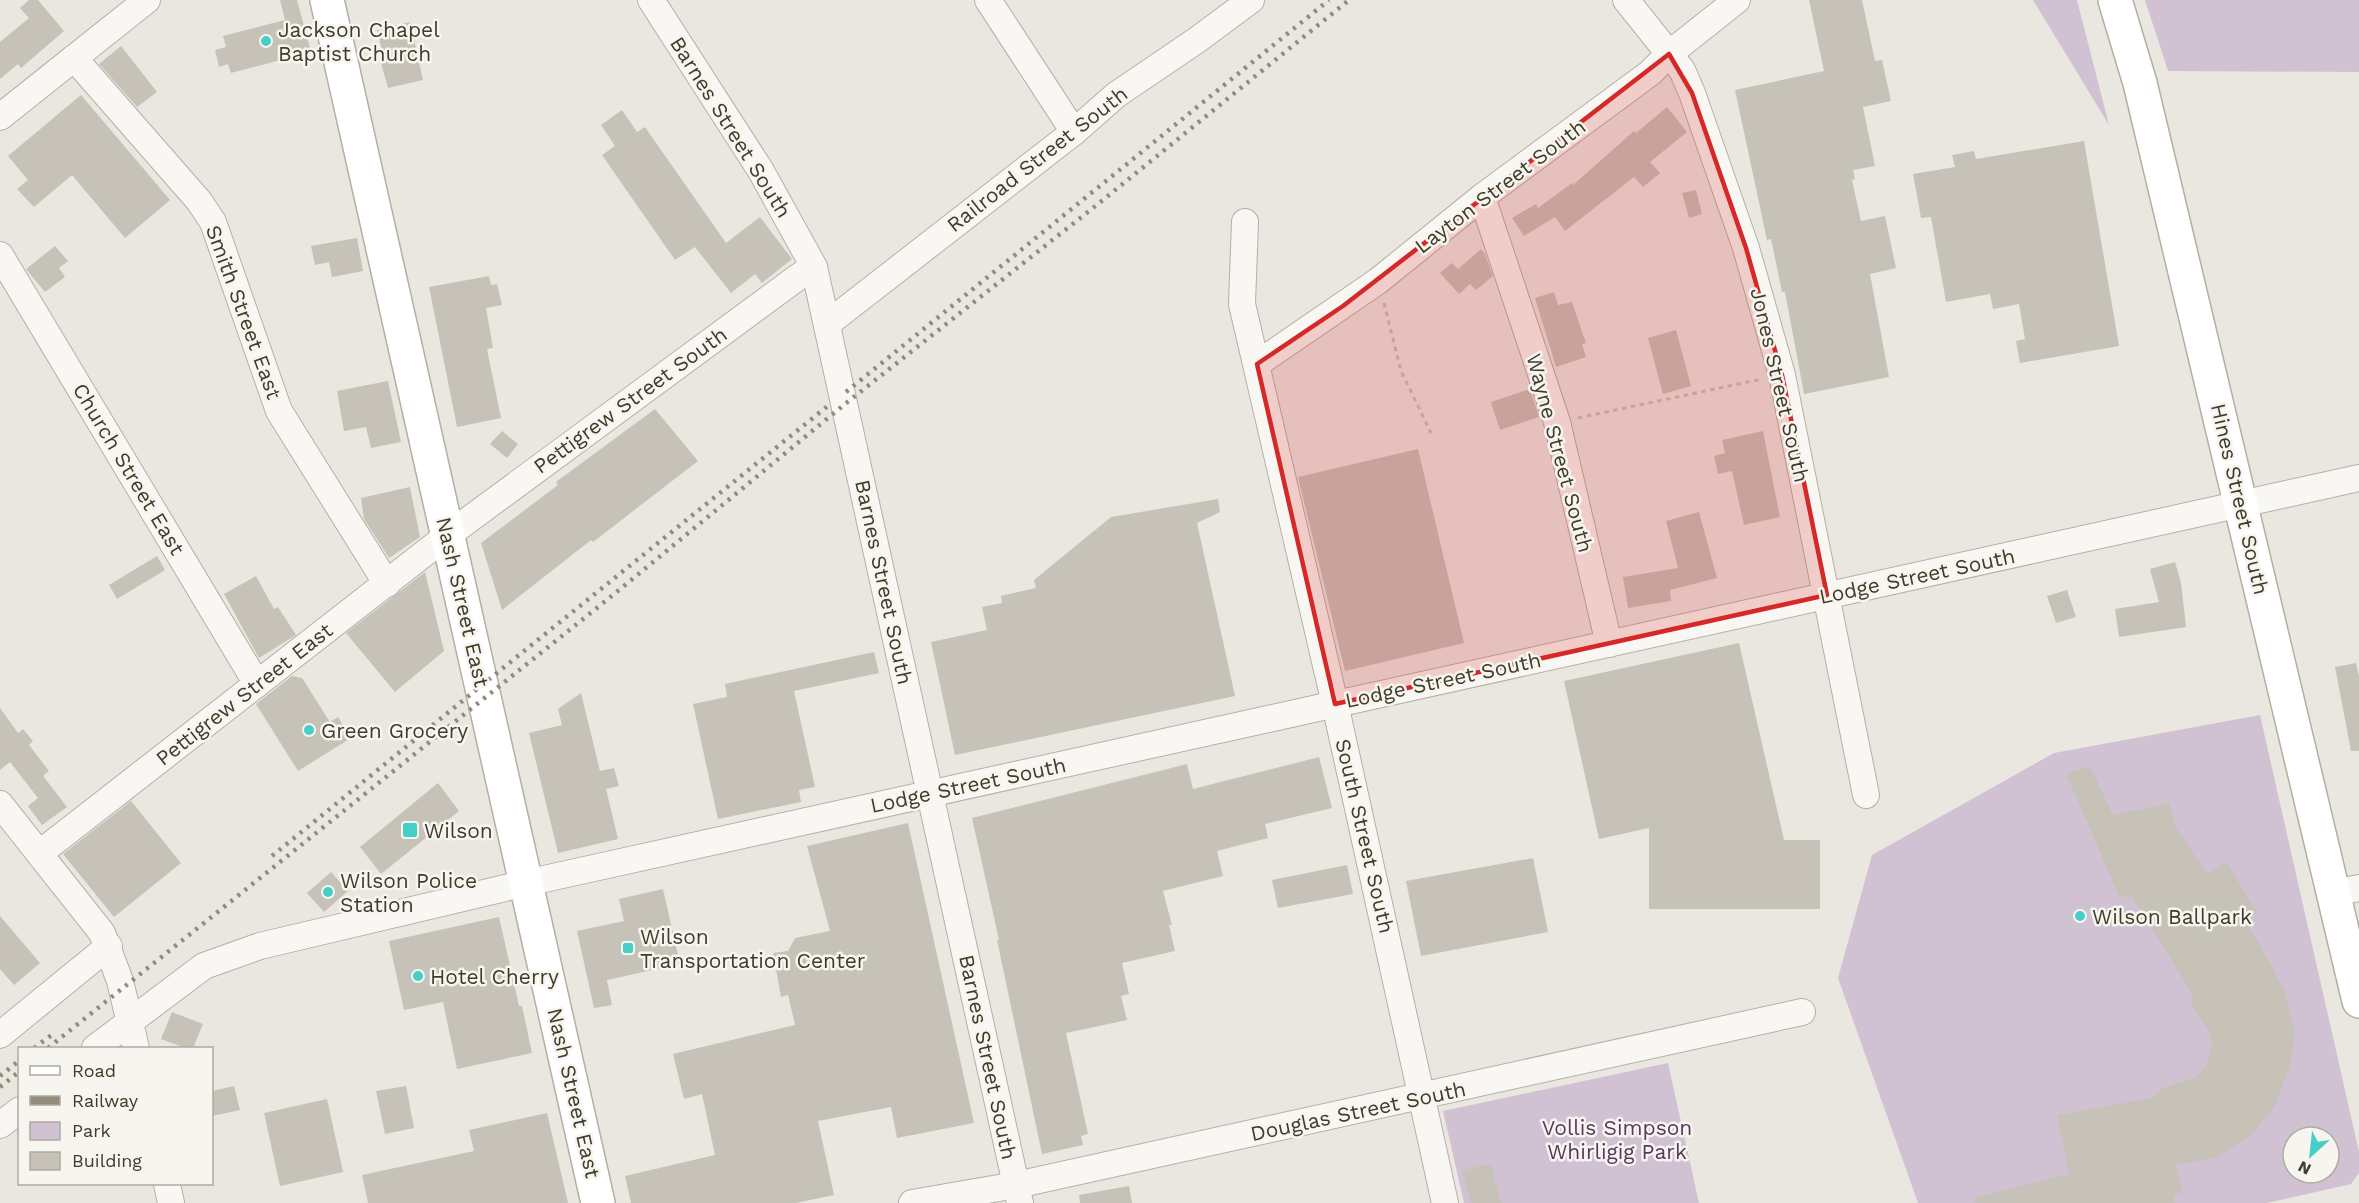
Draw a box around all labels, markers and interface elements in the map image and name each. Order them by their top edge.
place label: Jackson Chapel Baptist Church [278,17,440,66]
street label: Barnes Street South [665,32,797,222]
marker: Jackson Chapel Baptist Church [259,34,273,48]
street label: Railroad Street South [942,81,1132,237]
street label: Layton Street South [1410,114,1590,258]
street label: Smith Street East [201,222,287,403]
street label: Jones Street South [1745,285,1815,485]
street label: Pettigrew Street South [528,321,732,479]
street label: Wayne Street South [1521,351,1599,555]
street label: Church Street East [68,379,190,560]
street label: Hines Street South [2206,401,2274,597]
street label: Barnes Street South [850,477,918,687]
street label: Nash Street East [431,514,495,690]
street label: Lodge Street South [1817,543,2017,609]
street label: Pettigrew Street East [151,617,337,771]
street label: Lodge Street South [1343,647,1543,713]
place label: Green Grocery [321,718,468,743]
marker: Green Grocery [302,723,316,737]
street label: South Street South [1330,736,1400,936]
street label: Lodge Street South [868,752,1068,818]
place label: Wilson [424,818,493,843]
marker: Wilson [401,821,419,839]
place label: Wilson Police Station [340,868,477,917]
marker: Wilson Police Station [321,885,335,899]
place label: Wilson Ballpark [2092,904,2252,929]
marker: Wilson Ballpark [2073,909,2087,923]
place label: Wilson Transportation Center [640,924,866,973]
marker: Wilson Transportation Center [621,941,635,955]
street label: Barnes Street South [954,952,1022,1162]
place label: Hotel Cherry [430,964,559,989]
marker: Hotel Cherry [411,969,425,983]
street label: Nash Street East [542,1005,606,1181]
legend [18,1047,213,1185]
text: Road [72,1060,116,1081]
street label: Douglas Street South [1248,1076,1468,1146]
text: Railway [72,1090,139,1111]
park label: Vollis Simpson Whirligig Park [1542,1115,1692,1164]
text: Park [72,1120,111,1141]
north arrow [2281,1125,2341,1185]
text: Building [72,1150,142,1171]
text: N [2295,1157,2314,1179]

